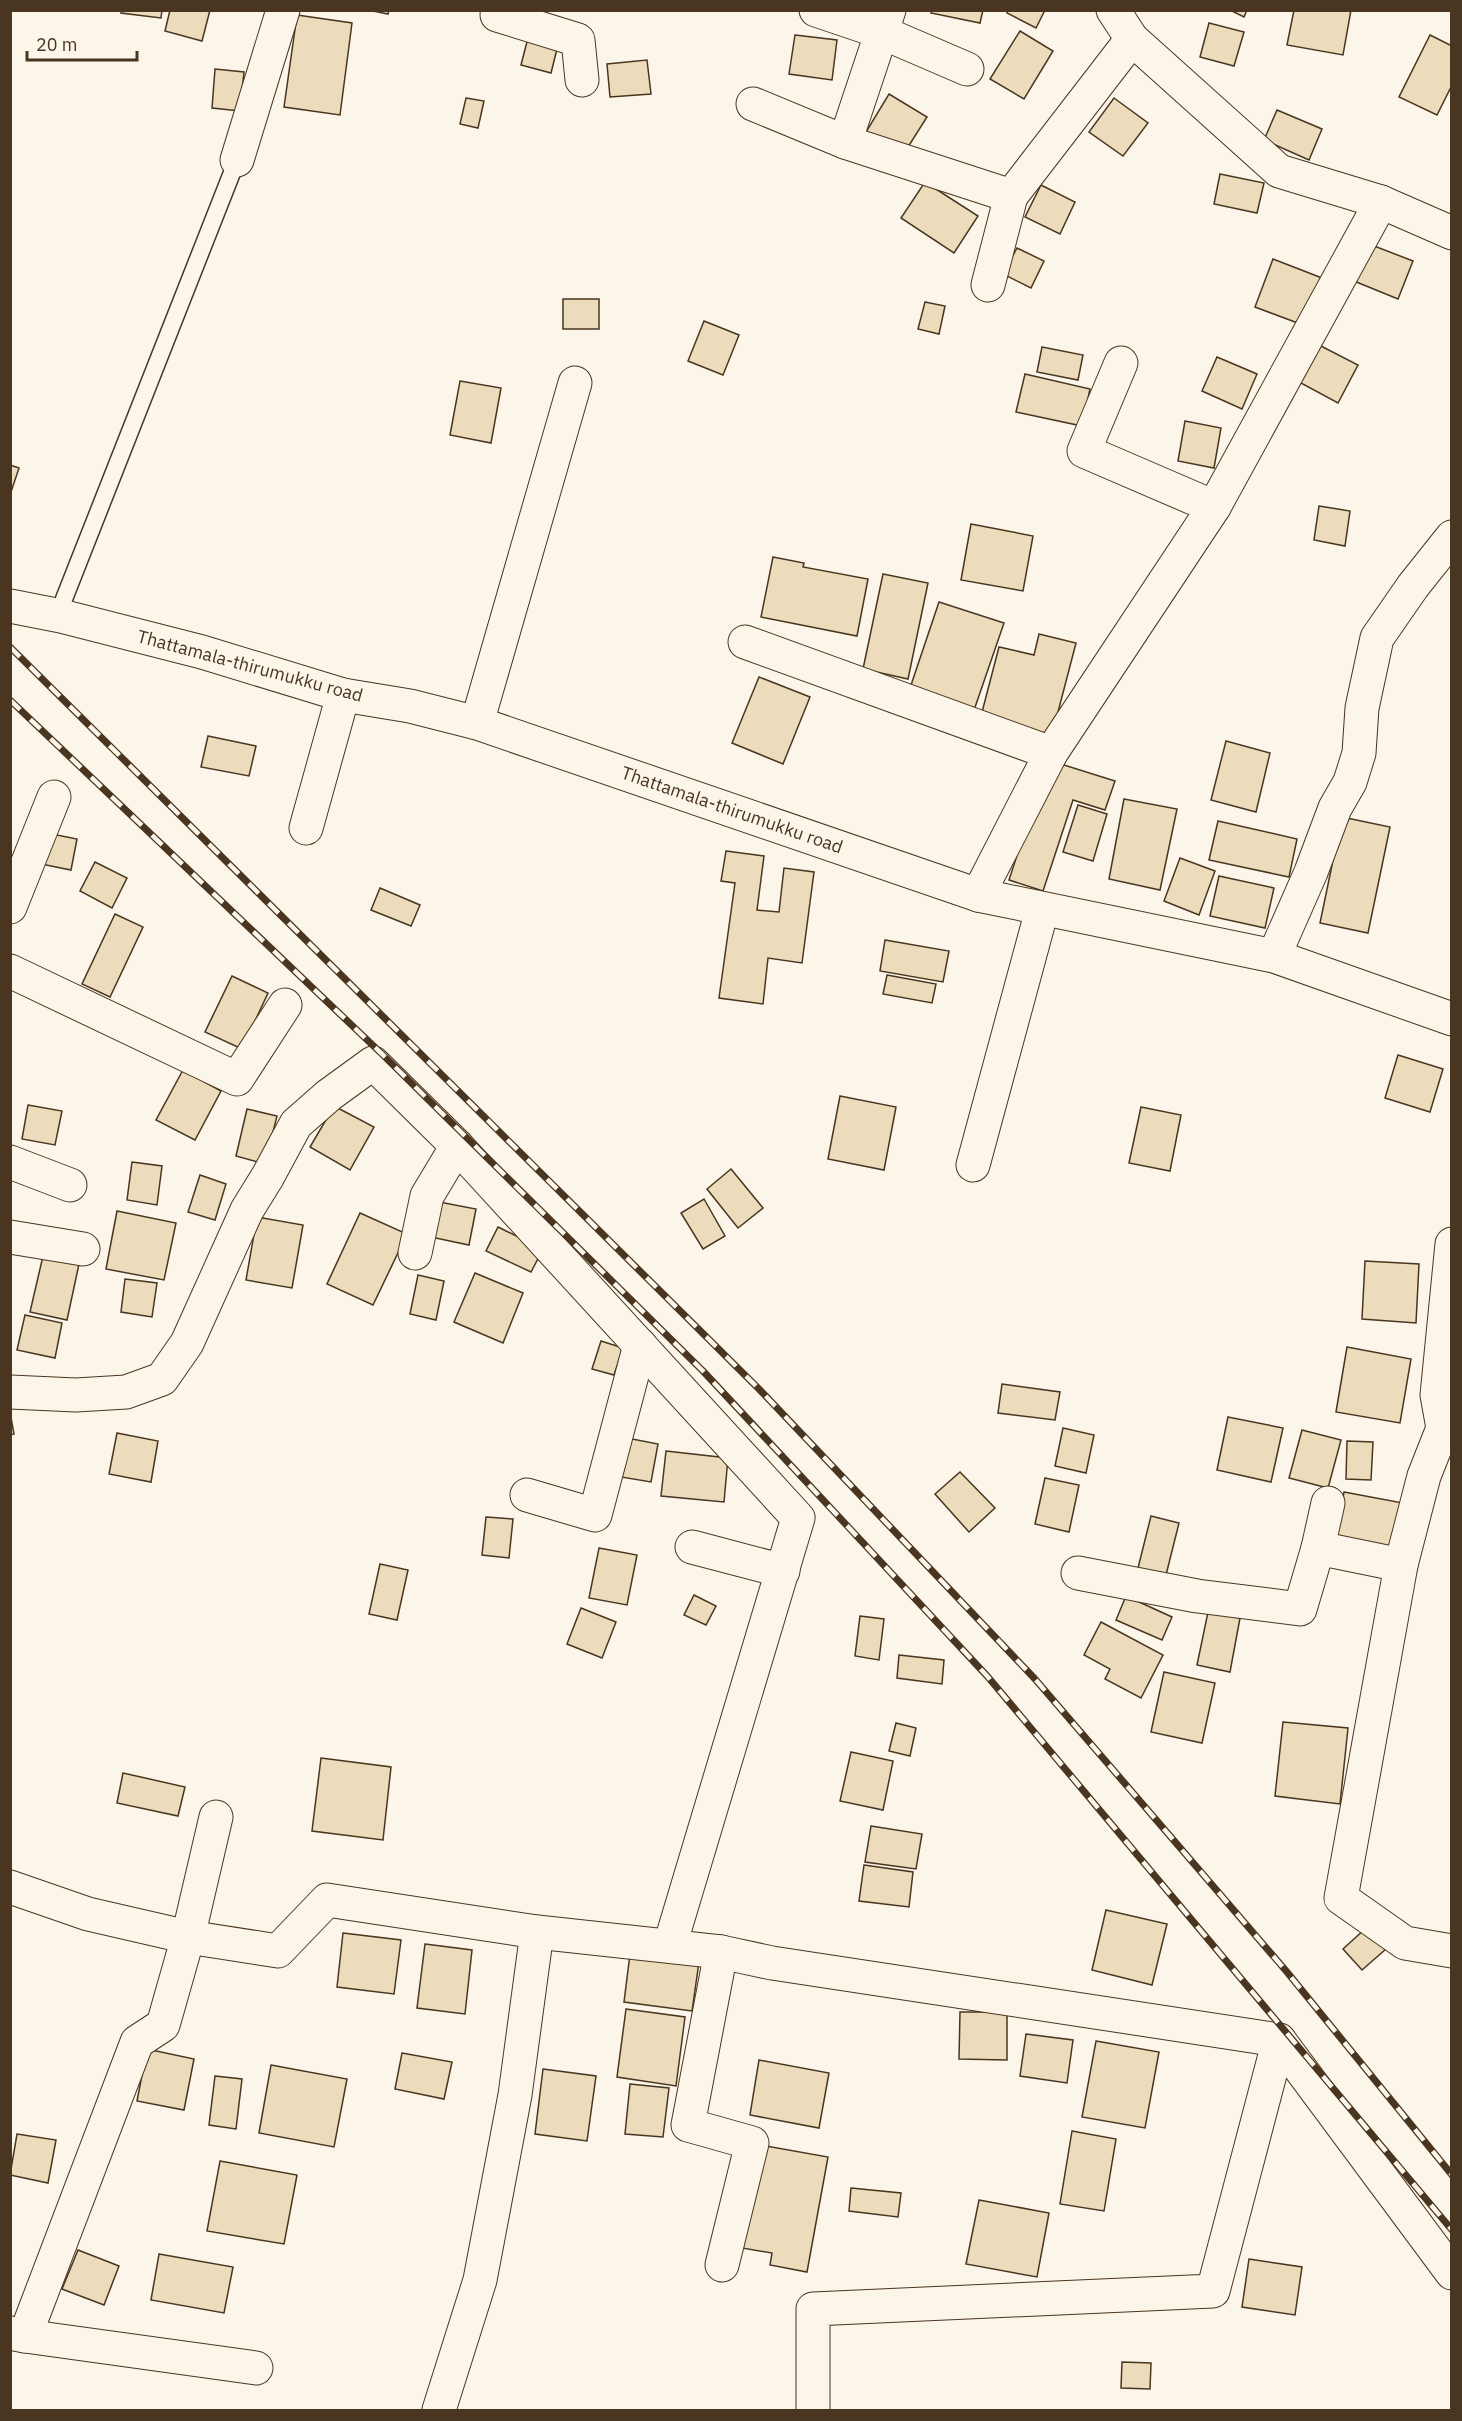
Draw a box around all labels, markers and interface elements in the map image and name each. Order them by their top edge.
scale bar [27,24,136,62]
text: 20 m [36,33,78,56]
street label: Thattamala-thirumukku road [135,624,366,707]
street label: Thattamala-thirumukku road [618,761,846,858]

